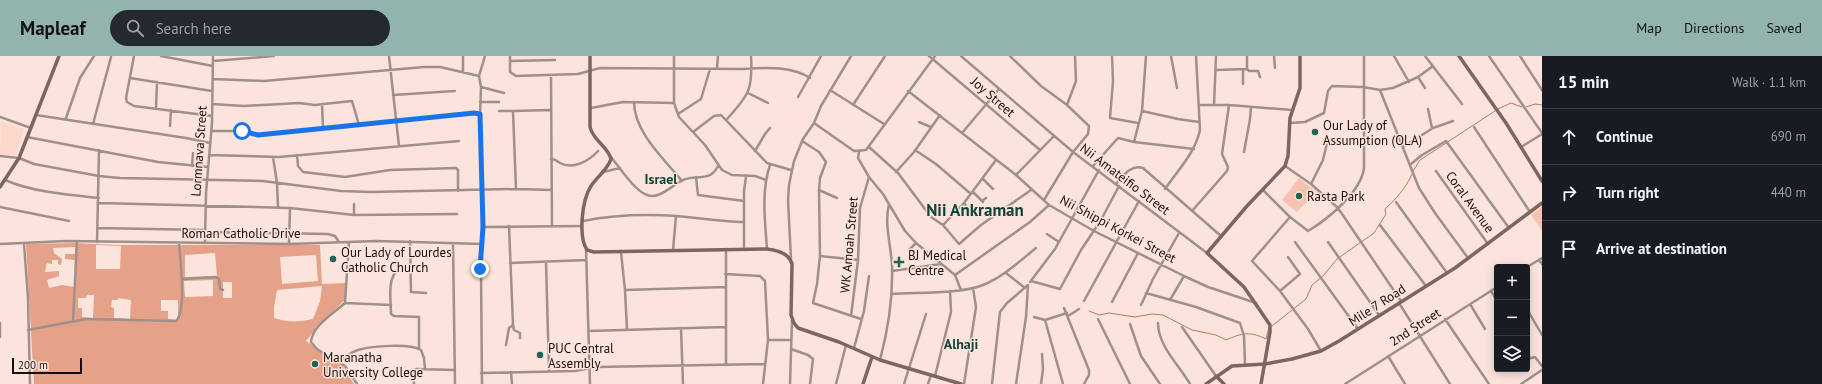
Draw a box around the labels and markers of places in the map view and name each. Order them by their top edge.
place label: Our Lady of Assumption (OLA) [1323,117,1422,149]
marker: Our Lady of Assumption (OLA) [1310,127,1320,137]
place label: Rasta Park [1307,188,1366,205]
marker: Rasta Park [1294,191,1304,201]
place label: Our Lady of Lourdes Catholic Church [341,244,452,276]
place label: BJ Medical Centre [908,247,967,279]
marker: Our Lady of Lourdes Catholic Church [328,254,338,264]
marker: BJ Medical Centre [893,256,905,268]
place label: PUC Central Assembly [548,340,614,372]
place label: Maranatha University College [323,349,423,381]
marker: PUC Central Assembly [535,350,545,360]
marker: Maranatha University College [310,359,320,369]

